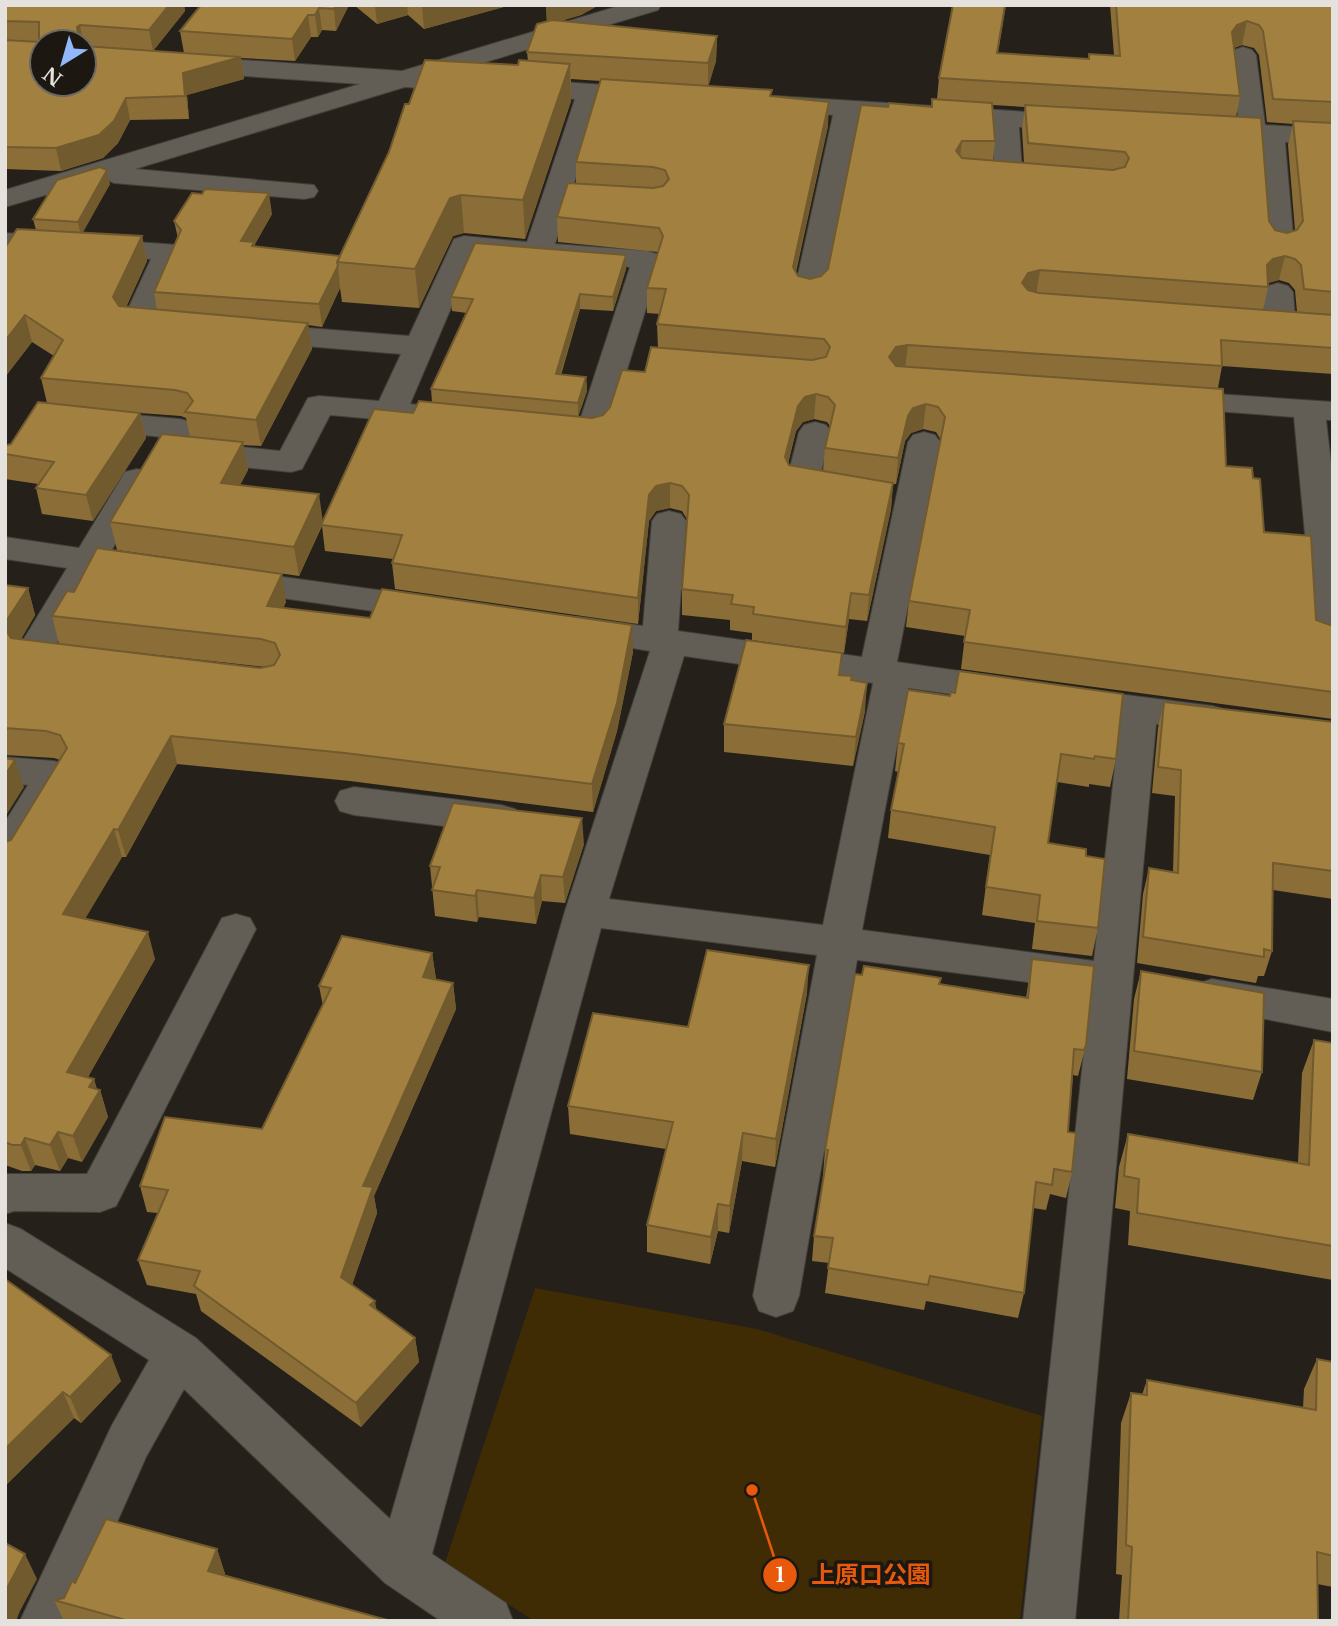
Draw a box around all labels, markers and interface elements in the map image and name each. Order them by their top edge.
north arrow [28,28,98,98]
text: N [39,62,67,91]
callout: 上原口公園 [762,1552,945,1597]
text: 上原口公園 [811,1560,931,1589]
text: 1 [775,1562,785,1588]

